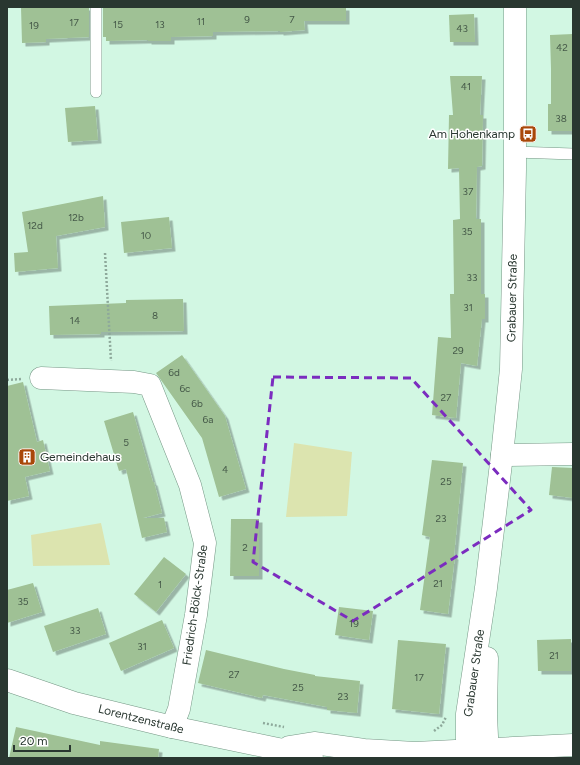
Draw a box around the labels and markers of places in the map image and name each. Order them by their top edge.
bus stop icon: Am Hohenkamp [518,124,538,144]
place label: Am Hohenkamp [429,127,515,141]
building icon: Gemeindehaus [17,447,37,467]
place label: Gemeindehaus [40,450,121,464]

